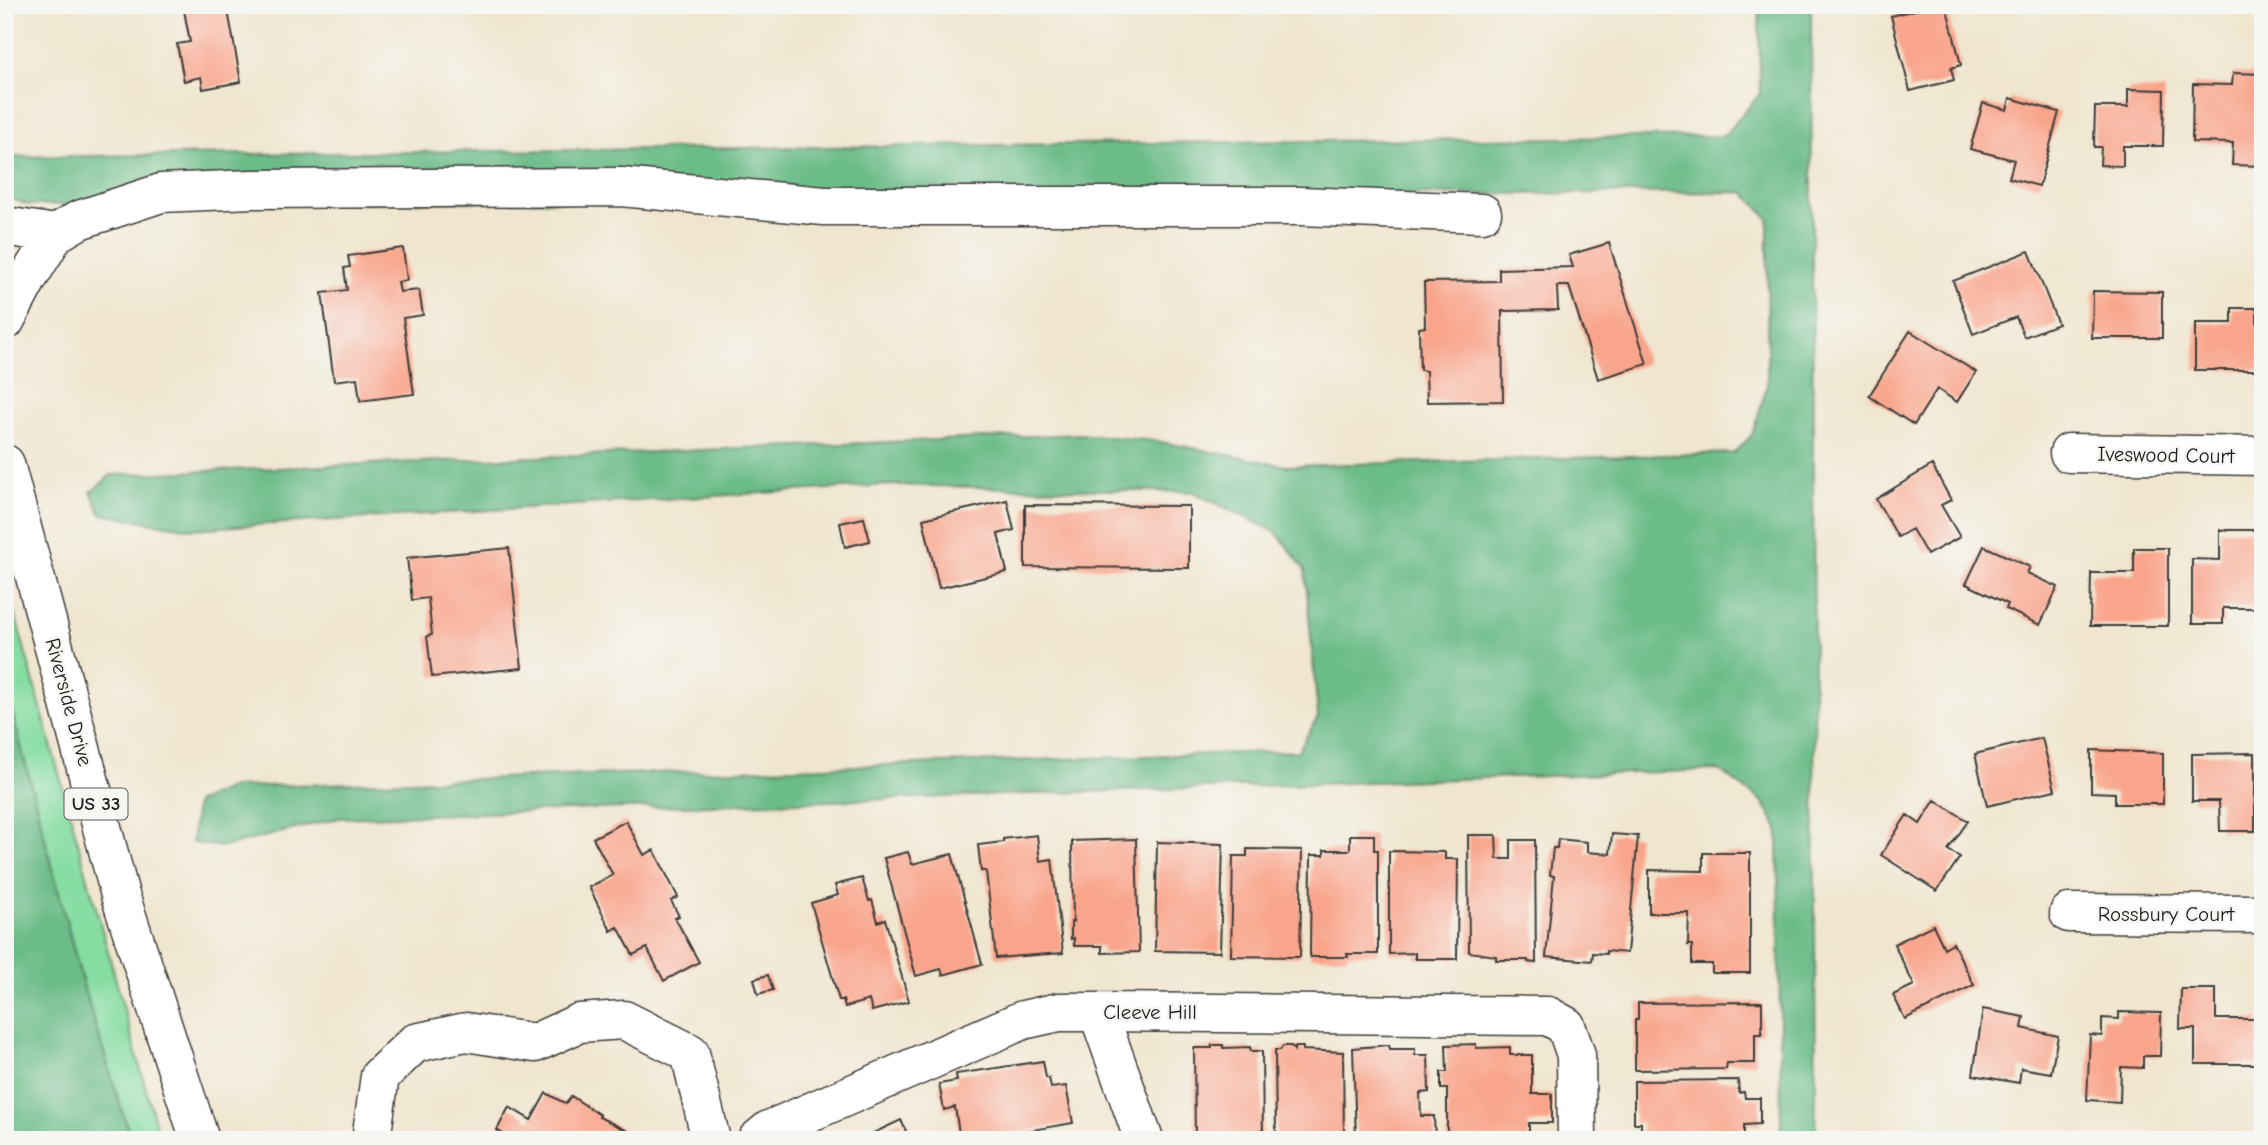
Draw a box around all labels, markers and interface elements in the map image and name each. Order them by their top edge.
street label: Iveswood Court [2097,442,2236,468]
street label: Riverside Drive [40,635,98,769]
road number: US 33 [64,789,128,820]
street label: Rossbury Court [2098,902,2235,926]
street label: Cleeve Hill [1103,1000,1197,1024]

